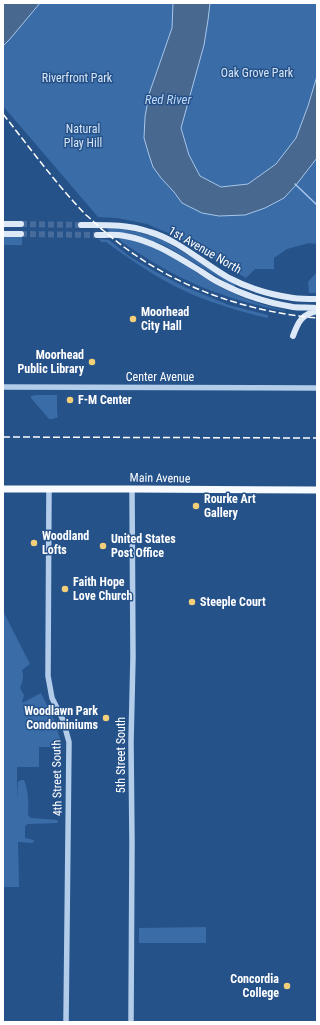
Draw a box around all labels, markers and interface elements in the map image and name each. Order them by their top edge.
park label: Oak Grove Park [221,66,294,80]
park label: Riverfront Park [42,71,113,85]
water label: Red River [145,92,192,107]
park label: Natural Play Hill [64,122,102,150]
street label: 1st Avenue North [166,223,244,277]
place label: Moorhead City Hall [141,305,189,333]
marker: Moorhead City Hall [128,314,138,324]
place label: Moorhead Public Library [17,348,85,376]
marker: Moorhead Public Library [87,357,97,367]
street label: Center Avenue [126,370,195,384]
place label: F-M Center [78,393,132,407]
marker: F-M Center [65,395,75,405]
street label: Main Avenue [130,470,191,486]
place label: Rourke Art Gallery [204,492,256,520]
marker: Rourke Art Gallery [191,501,201,511]
place label: Woodland Lofts [42,529,89,557]
place label: United States Post Office [111,532,176,560]
marker: Woodland Lofts [29,538,39,548]
marker: United States Post Office [98,541,108,551]
place label: Faith Hope Love Church [73,575,132,603]
marker: Faith Hope Love Church [60,584,70,594]
place label: Steeple Court [200,595,266,609]
marker: Steeple Court [187,597,197,607]
place label: Woodlawn Park Condominiums [24,704,99,732]
marker: Woodlawn Park Condominiums [101,713,111,723]
street label: 5th Street South [114,717,128,793]
street label: 4th Street South [49,740,65,816]
place label: Concordia College [230,972,279,1000]
marker: Concordia College [282,981,292,991]

